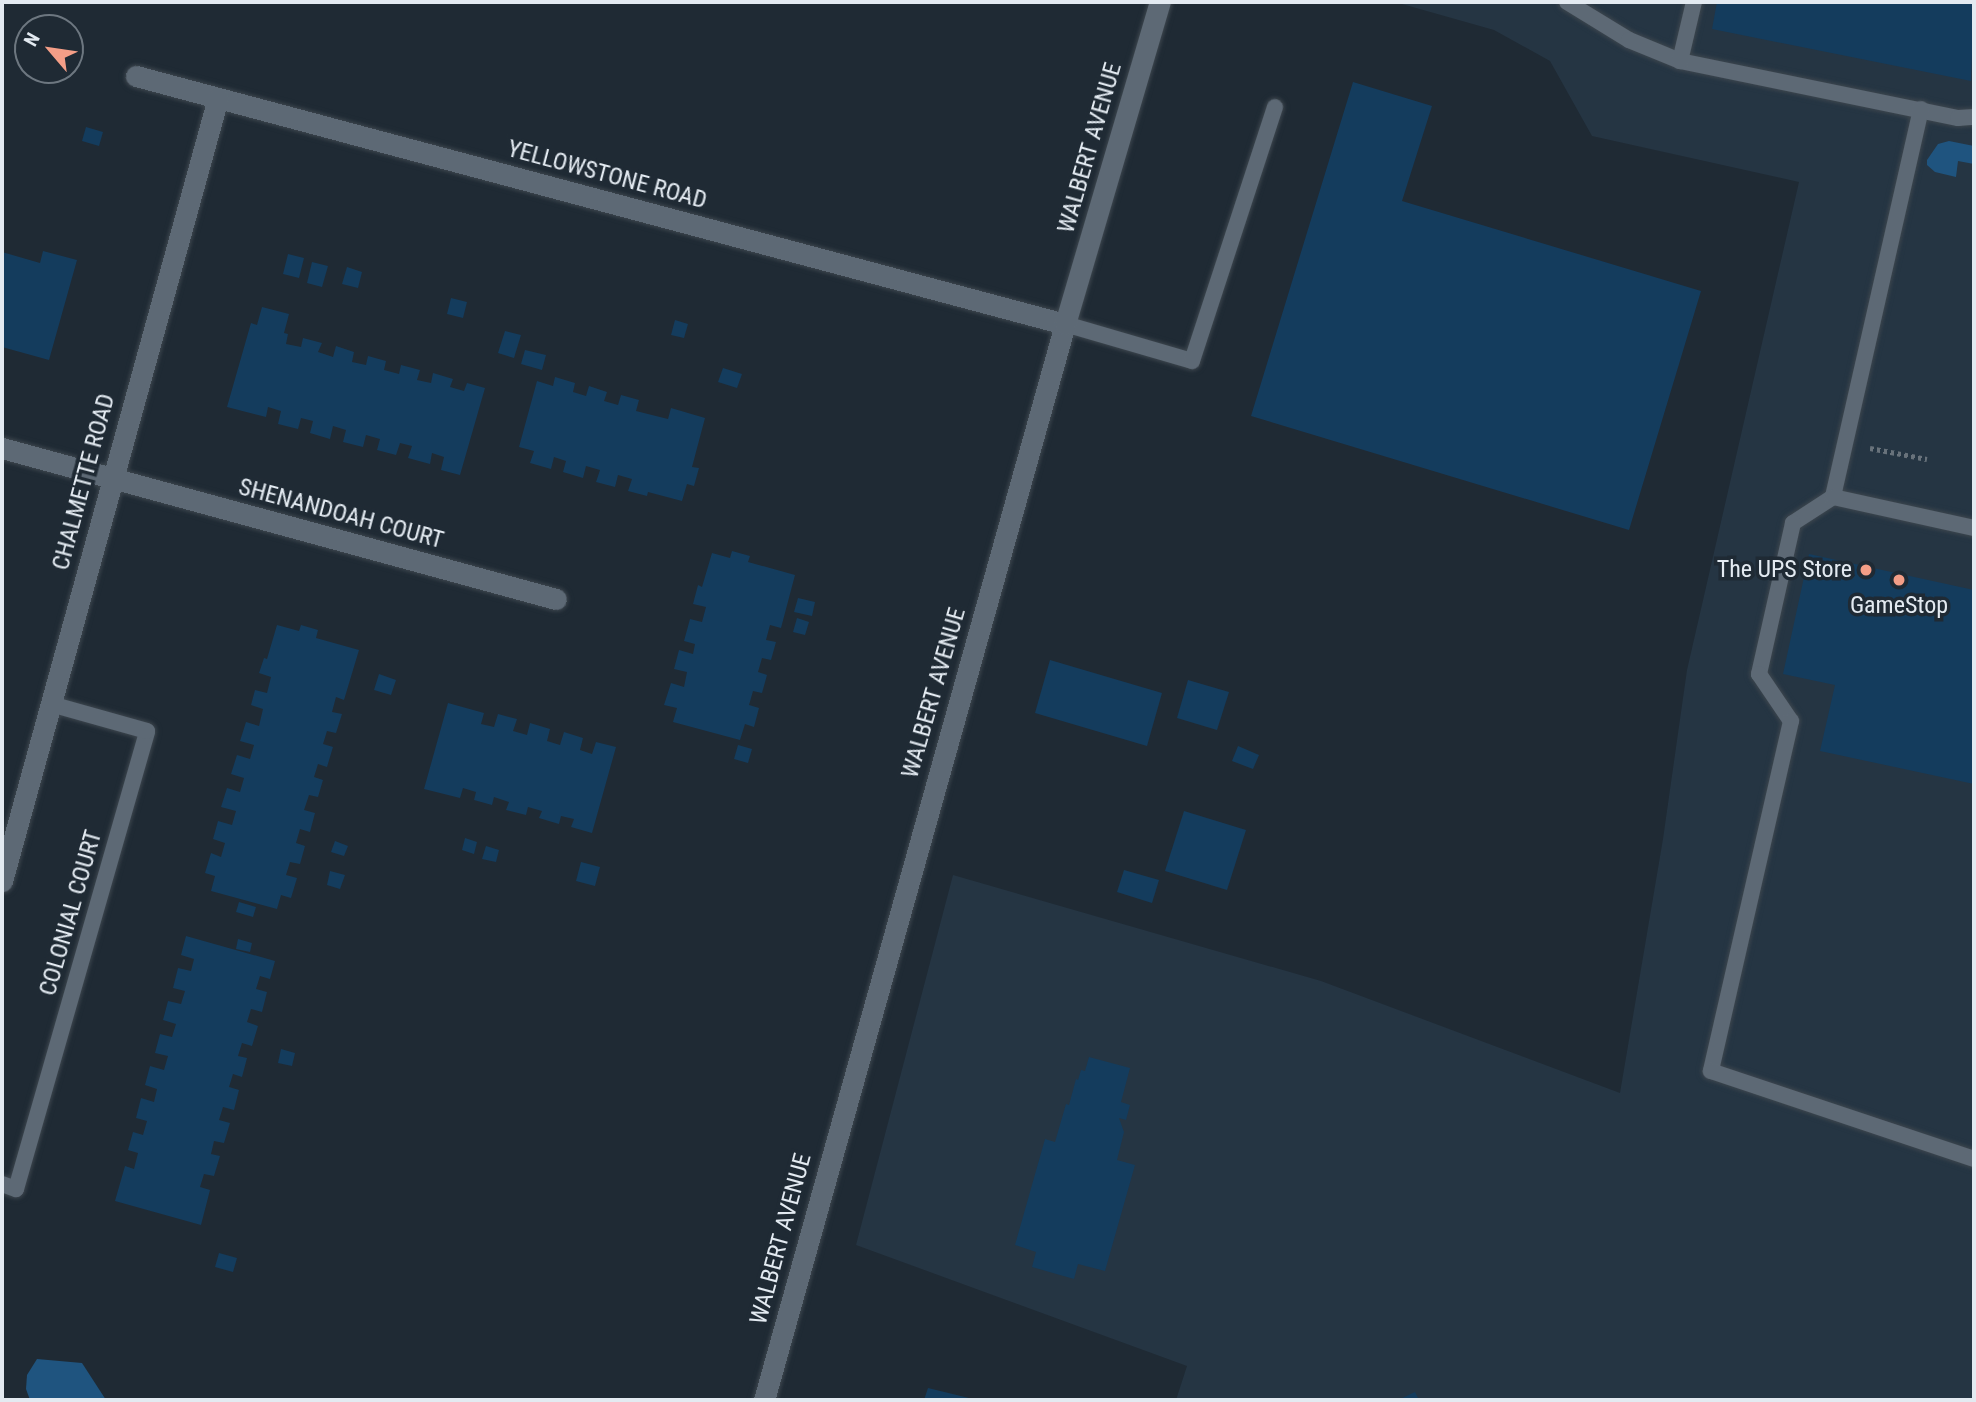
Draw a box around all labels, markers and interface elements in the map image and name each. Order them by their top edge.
north arrow [14,14,84,84]
text: N [19,29,45,50]
street label: WALBERT AVENUE [1052,59,1128,237]
street label: YELLOWSTONE ROAD [504,135,710,215]
street label: CHALMETTE ROAD [47,391,121,573]
street label: SHENANDOAH COURT [235,473,447,555]
place label: The UPS Store [1717,556,1852,584]
marker: The UPS Store [1858,562,1874,578]
marker: GameStop [1891,572,1907,588]
place label: GameStop [1850,592,1948,620]
street label: WALBERT AVENUE [896,604,972,782]
street label: COLONIAL COURT [34,827,108,999]
street label: WALBERT AVENUE [744,1150,818,1328]

